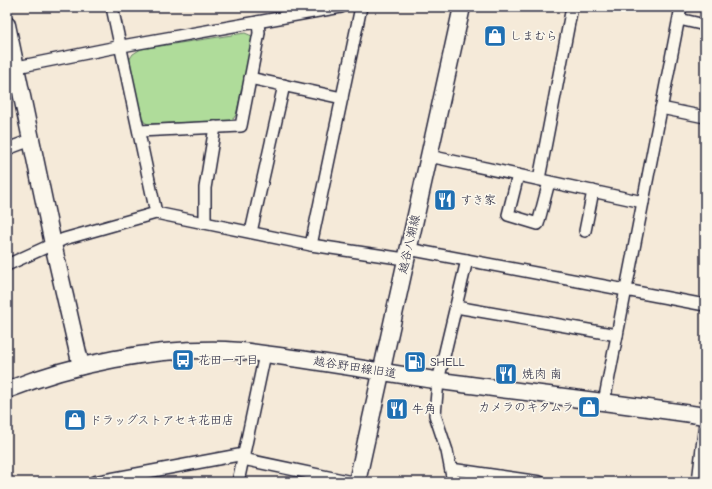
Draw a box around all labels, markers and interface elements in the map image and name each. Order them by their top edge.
shop icon: しまむら [482,23,508,49]
place label: しまむら [510,29,558,43]
restaurant icon: すき家 [432,187,458,213]
place label: すき家 [460,193,496,207]
street label: 越谷八潮線 [395,213,423,275]
bus stop icon: 花田一丁目 [170,347,196,373]
fuel station icon: SHELL [402,349,428,375]
place label: 花田一丁目 [198,353,258,367]
street label: 越谷野田線旧道 [312,354,398,380]
place label: SHELL [430,355,465,369]
restaurant icon: 焼肉 南 [493,361,519,387]
place label: 焼肉 南 [522,367,562,381]
shop icon: カメラのキタムラ [576,394,602,420]
restaurant icon: 牛角 [384,396,410,422]
place label: カメラのキタムラ [478,400,574,414]
place label: 牛角 [412,402,436,416]
shop icon: ドラッグストアセキ花田店 [62,407,88,433]
place label: ドラッグストアセキ花田店 [90,413,234,427]

